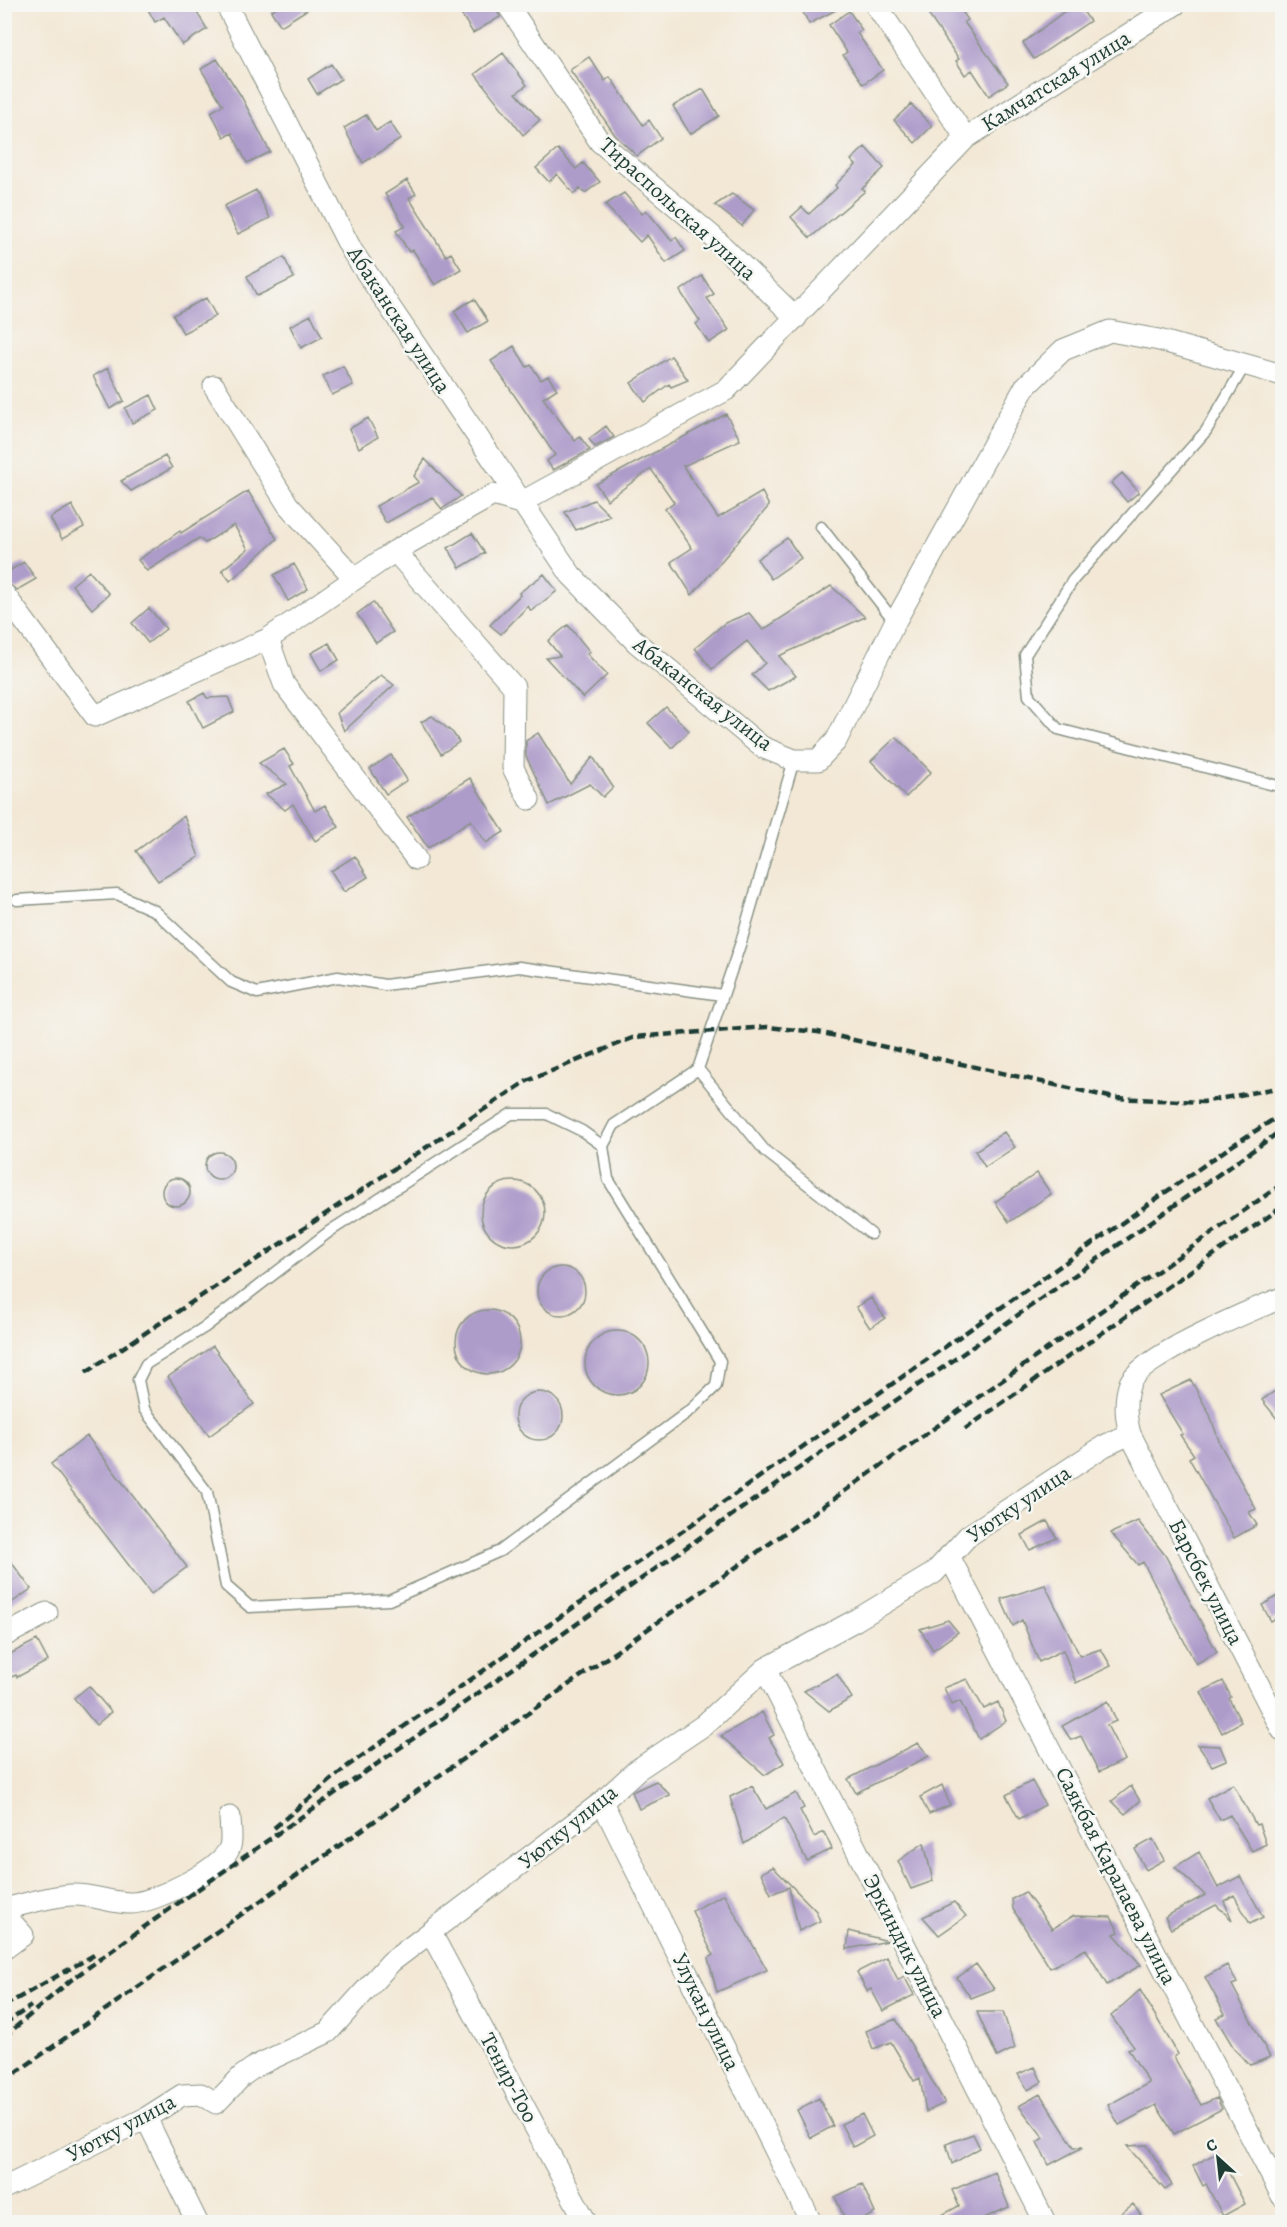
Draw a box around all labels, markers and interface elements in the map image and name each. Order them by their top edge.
street label: Камчатская улица [976,23,1137,139]
street label: Тираспольская улица [593,130,764,288]
street label: Абаканская улица [340,240,458,400]
street label: Абаканская улица [626,629,780,759]
street label: Уютку улица [961,1458,1078,1550]
street label: Барсбек улица [1161,1514,1251,1651]
street label: Саякбая Каралаева улица [1048,1762,1184,1991]
street label: Уютку улица [512,1777,625,1876]
street label: Эркиндик улица [856,1869,955,2024]
street label: Улукан улица [665,1948,748,2076]
street label: Тенир-Тоо [473,2028,545,2128]
street label: Уютку улица [61,2086,182,2169]
north arrow [1188,2128,1248,2188]
text: С [1202,2133,1221,2158]

